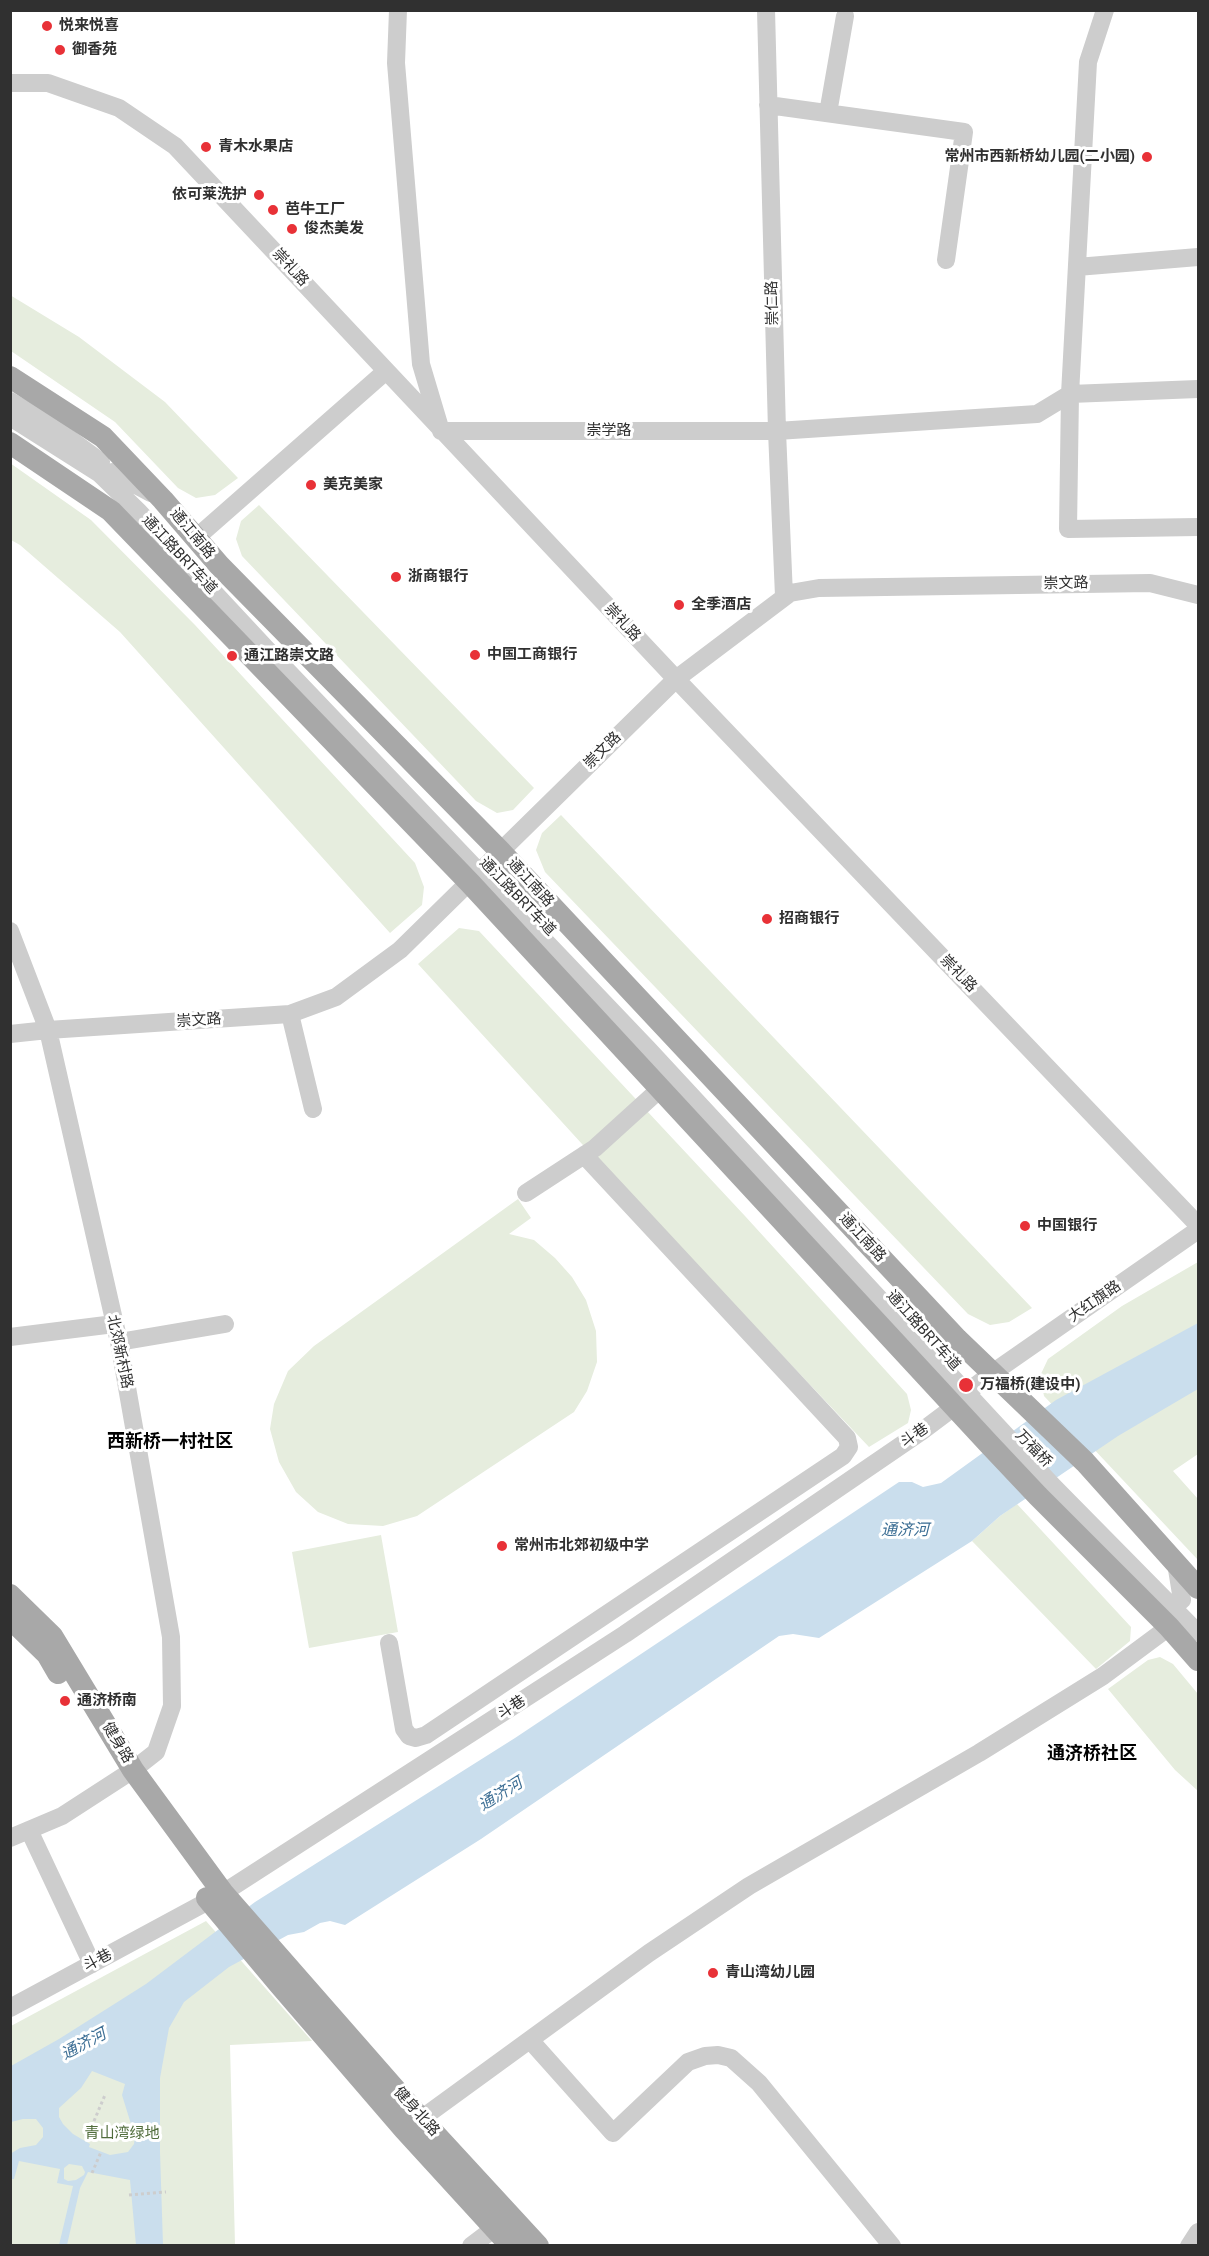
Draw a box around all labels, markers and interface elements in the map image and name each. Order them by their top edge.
place label: 悦来悦喜 [59,17,119,35]
marker: 悦来悦喜 [40,19,54,33]
place label: 御香苑 [72,41,117,59]
marker: 御香苑 [53,43,67,57]
place label: 青木水果店 [218,138,293,156]
marker: 青木水果店 [199,140,213,154]
place label: 常州市西新桥幼儿园(二小园) [944,148,1135,166]
marker: 常州市西新桥幼儿园(二小园) [1140,150,1154,164]
place label: 依可莱洗护 [172,186,247,204]
marker: 依可莱洗护 [252,188,266,202]
place label: 芭牛工厂 [285,201,345,219]
marker: 芭牛工厂 [266,203,280,217]
place label: 俊杰美发 [304,220,364,238]
marker: 俊杰美发 [285,222,299,236]
street label: 崇礼路 [268,245,312,291]
street label: 崇仁路 [764,280,782,326]
street label: 崇学路 [587,422,631,440]
place label: 美克美家 [323,476,383,494]
marker: 美克美家 [304,478,318,492]
street label: 通江南路 [166,505,218,563]
street label: 通江路BRT车道 [138,512,220,598]
place label: 浙商银行 [408,568,468,586]
marker: 浙商银行 [389,570,403,584]
street label: 崇文路 [1043,575,1089,593]
place label: 全季酒店 [691,596,751,614]
marker: 全季酒店 [672,598,686,612]
street label: 崇礼路 [600,600,644,646]
place label: 中国工商银行 [487,646,577,664]
place label: 通江路崇文路 [244,647,334,665]
marker: 中国工商银行 [468,648,482,662]
marker: 通江路崇文路 [225,649,239,663]
street label: 崇文路 [581,729,625,773]
street label: 通江路BRT车道 [475,854,559,940]
street label: 通江南路 [503,855,557,911]
place label: 招商银行 [779,910,839,928]
marker: 招商银行 [760,912,774,926]
street label: 崇礼路 [936,952,980,996]
street label: 崇文路 [176,1010,222,1032]
street label: 通江南路 [835,1210,889,1266]
place label: 中国银行 [1037,1217,1097,1235]
marker: 中国银行 [1018,1219,1032,1233]
street label: 大红旗路 [1065,1277,1125,1327]
street label: 通江路BRT车道 [882,1287,964,1375]
street label: 北郊新村路 [102,1313,136,1391]
marker: 万福桥(建设中) [957,1376,975,1394]
place label: 万福桥(建设中) [980,1376,1081,1394]
street label: 斗巷 [898,1420,932,1452]
street label: 万福桥 [1011,1427,1055,1471]
district label: 西新桥一村社区 [107,1431,233,1453]
water label: 通济河 [881,1521,929,1541]
place label: 常州市北郊初级中学 [514,1537,649,1555]
marker: 常州市北郊初级中学 [495,1539,509,1553]
place label: 通济桥南 [77,1692,137,1710]
street label: 斗巷 [495,1692,529,1724]
marker: 通济桥南 [58,1694,72,1708]
street label: 健身路 [98,1719,136,1767]
district label: 通济桥社区 [1047,1743,1137,1765]
water label: 通济河 [476,1774,526,1816]
street label: 斗巷 [81,1946,115,1976]
place label: 青山湾幼儿园 [725,1964,815,1982]
marker: 青山湾幼儿园 [706,1966,720,1980]
water label: 通济河 [58,2025,110,2065]
street label: 健身北路 [389,2084,443,2140]
park label: 青山湾绿地 [85,2125,159,2143]

